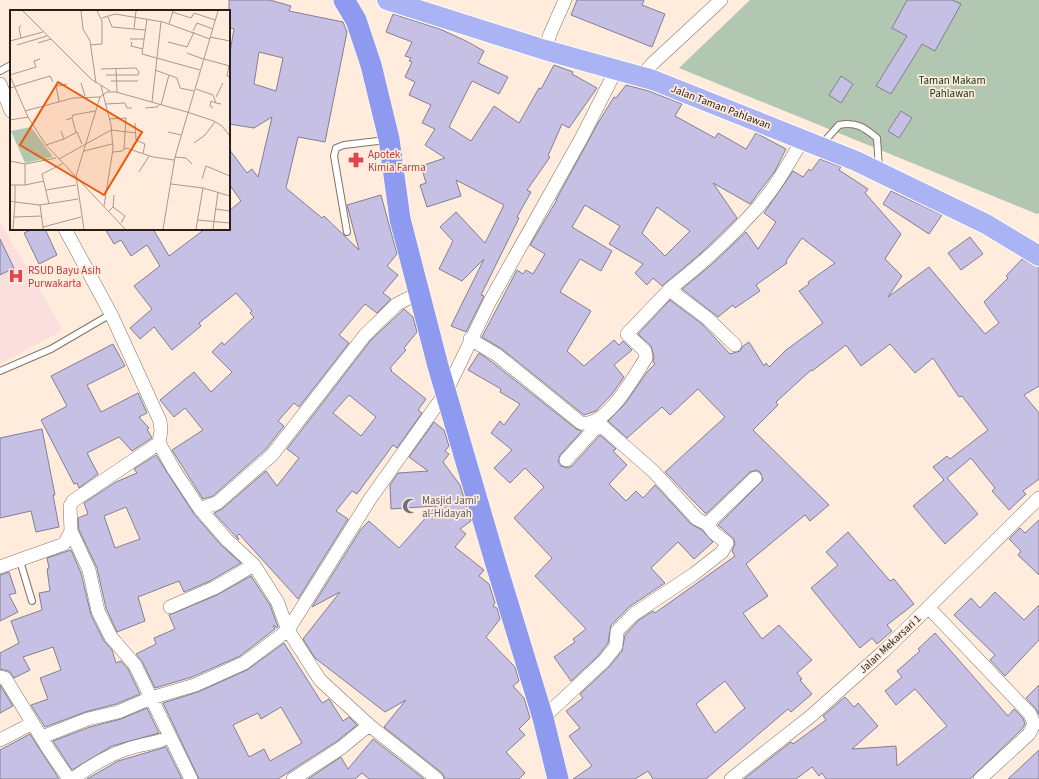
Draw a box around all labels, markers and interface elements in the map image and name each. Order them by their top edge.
inset map [10,10,230,230]
park label: Taman Makam Pahlawan [918,73,986,101]
street label: Jalan Taman Pahlawan [669,81,773,133]
place label: Apotek Kimia Farma [368,147,426,175]
pharmacy icon: Apotek Kimia Farma [347,151,365,169]
place label: RSUD Bayu Asih Purwakarta [28,263,101,291]
hospital icon: RSUD Bayu Asih Purwakarta [7,267,25,285]
place label: Masjid Jami' al-Hidayah [422,493,479,521]
mosque icon: Masjid Jami' al-Hidayah [401,497,419,515]
street label: Jalan Mekarsari 1 [856,611,924,677]

